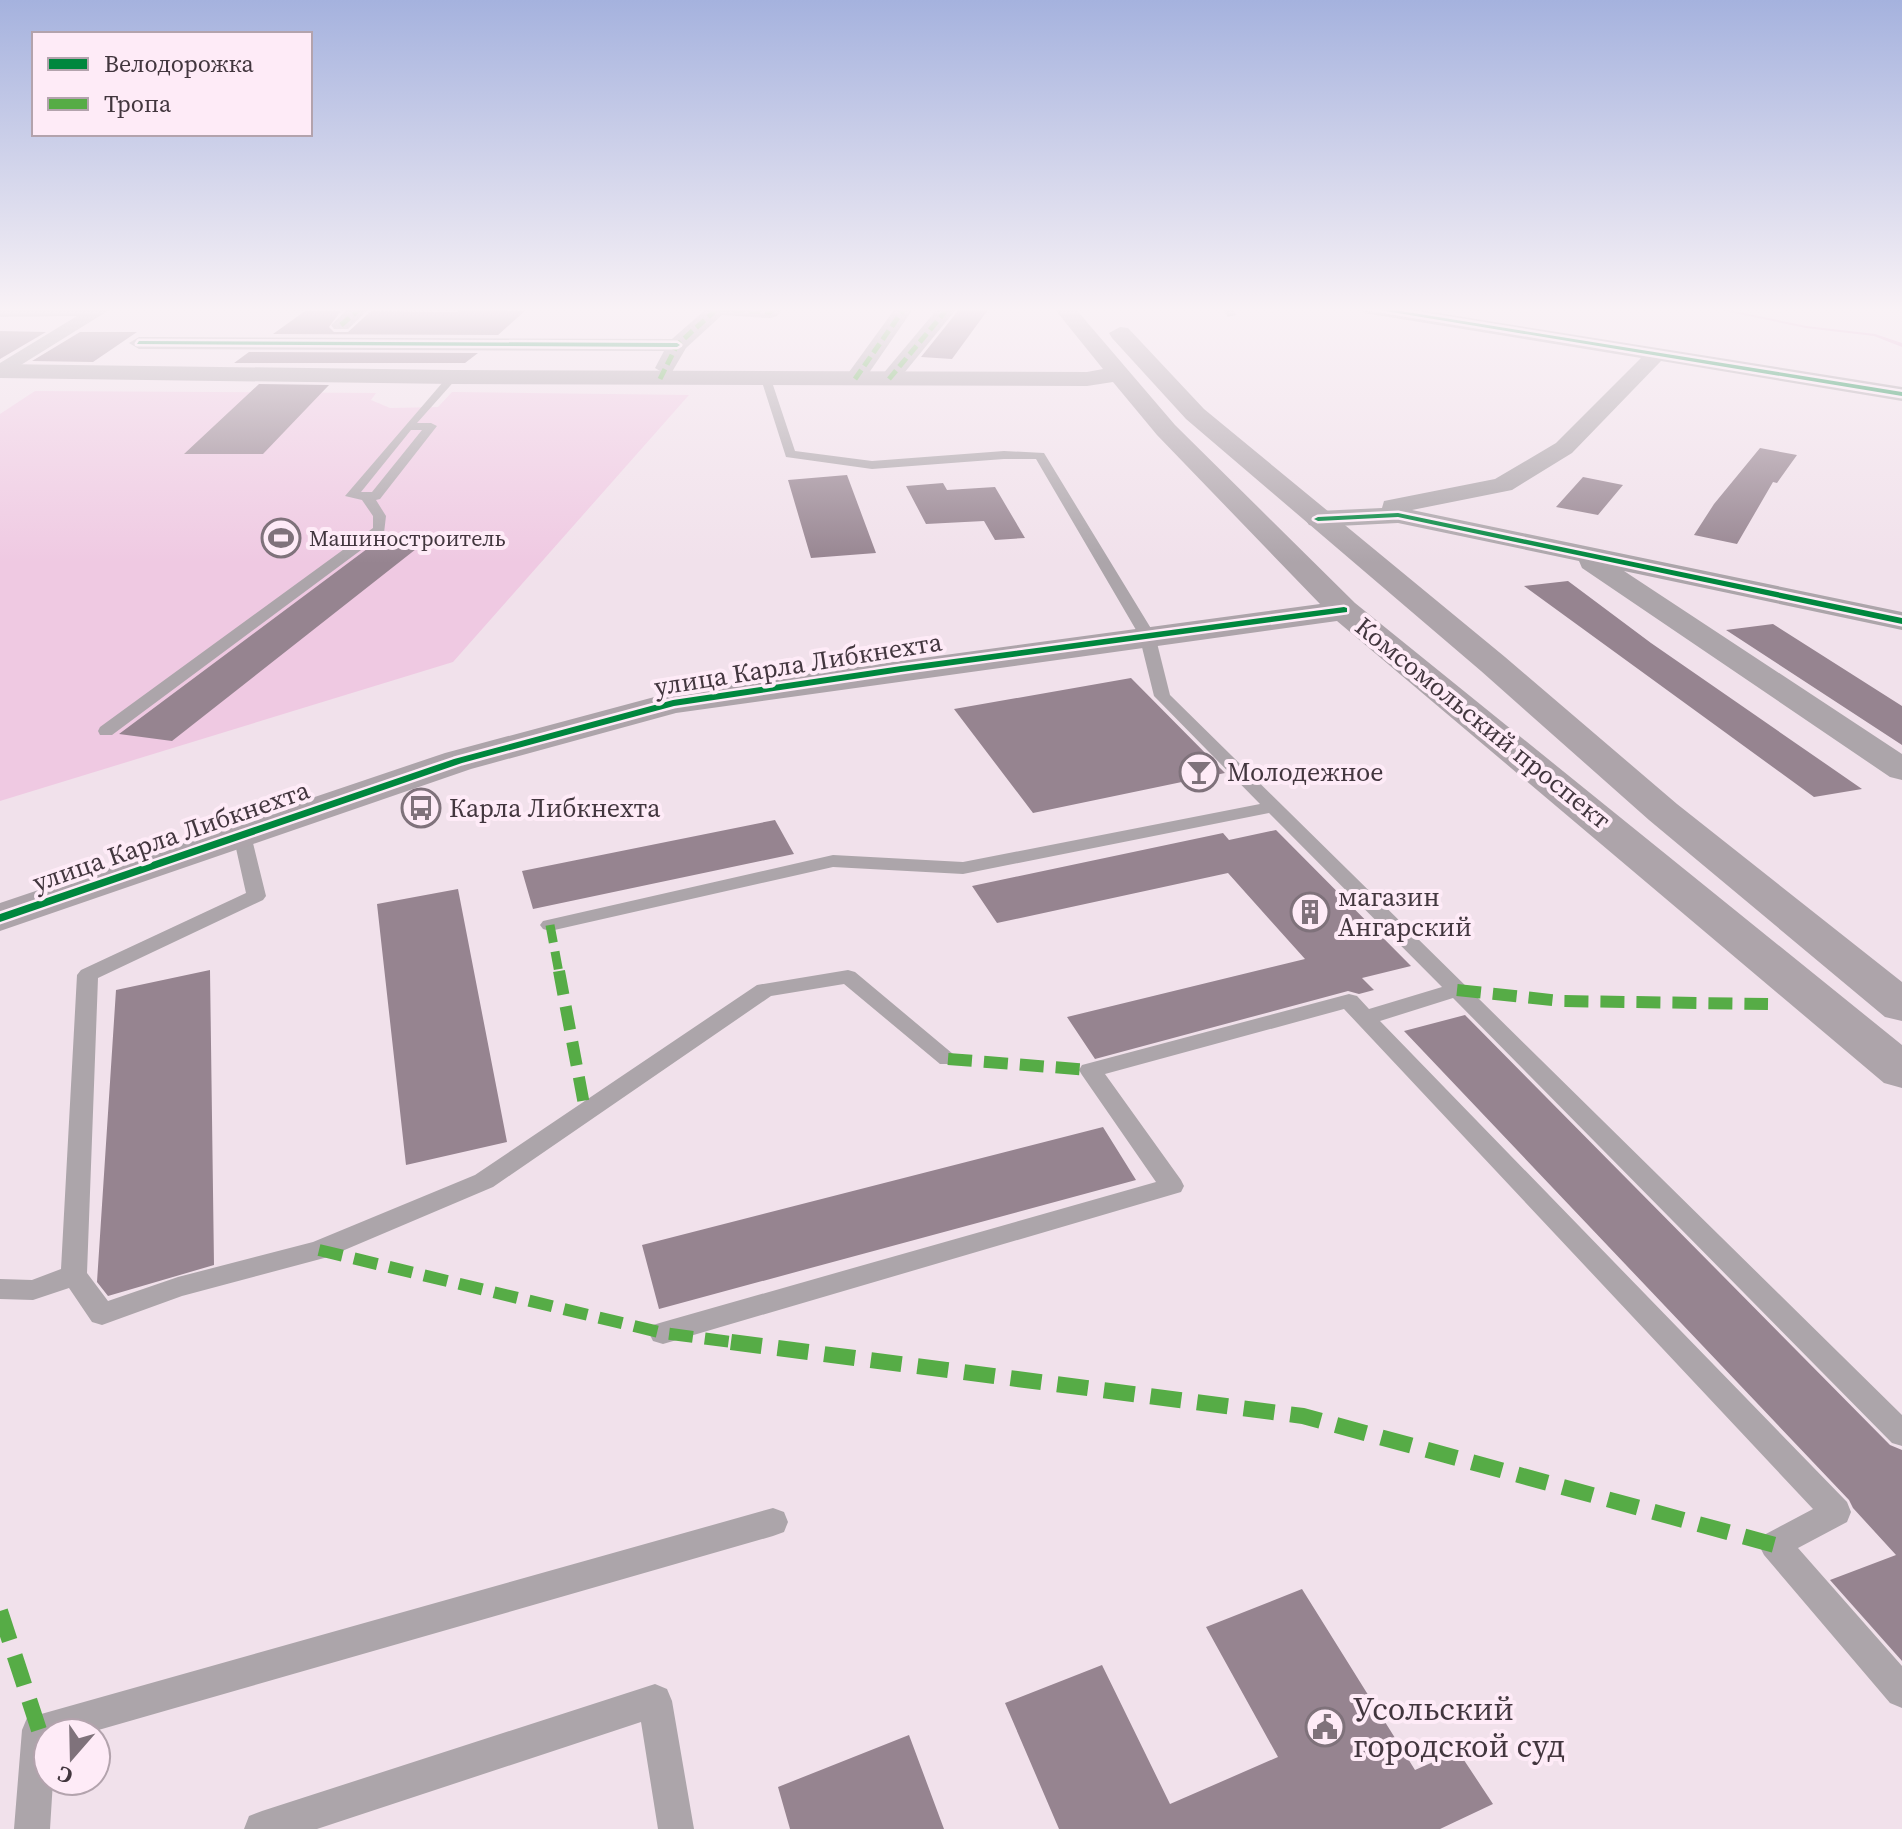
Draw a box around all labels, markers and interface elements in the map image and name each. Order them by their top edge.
legend [32,32,312,136]
text: Велодорожка [104,47,255,80]
text: Тропа [104,87,172,120]
sports icon: Машиностроитель [260,517,302,559]
place label: Машиностроитель [309,523,506,553]
street label: Комсомольский проспект [1348,609,1619,838]
street label: улица Карла Либкнехта [652,623,945,705]
bar icon: Молодежное [1178,751,1220,793]
place label: Молодежное [1227,754,1384,790]
street label: улица Карла Либкнехта [28,771,315,900]
bus stop icon: Карла Либкнехта [400,787,442,829]
place label: Карла Либкнехта [449,790,661,826]
place label: магазин Ангарский [1338,879,1472,945]
building icon: магазин Ангарский [1289,891,1331,933]
place label: Усольский городской суд [1353,1687,1565,1768]
public building icon: Усольский городской суд [1304,1706,1346,1748]
north arrow [32,1717,112,1797]
text: С [53,1759,77,1792]

